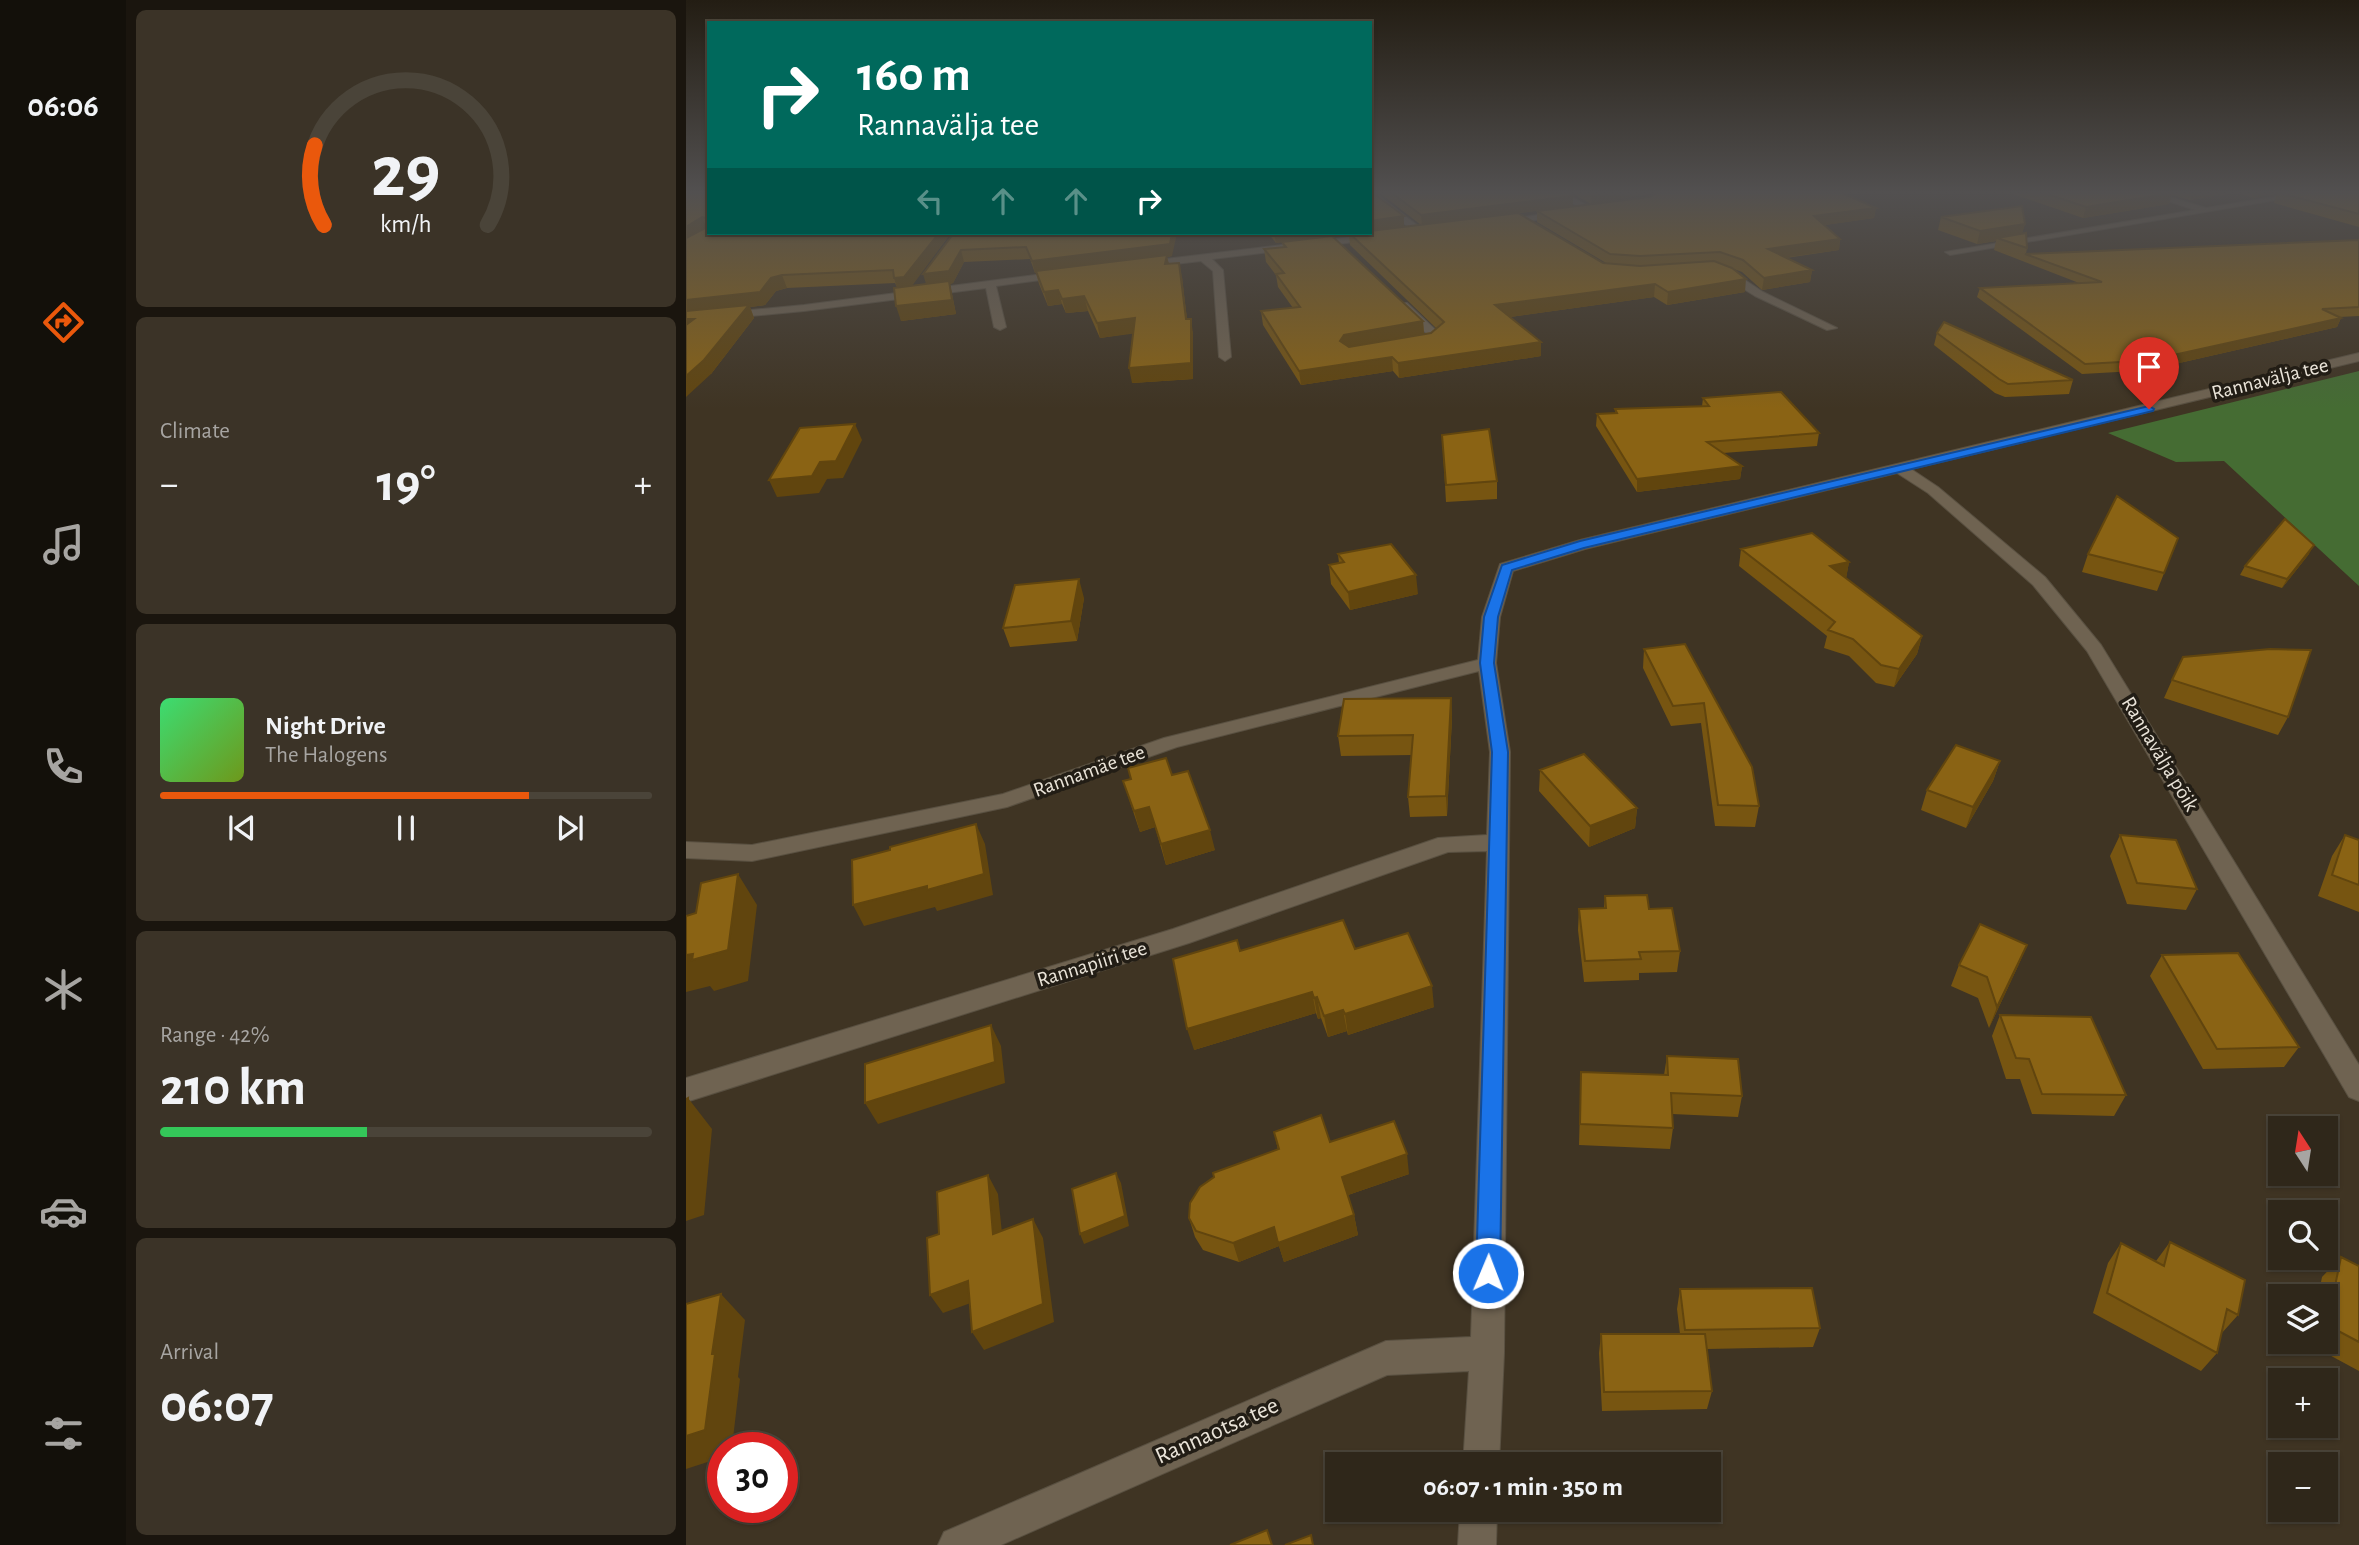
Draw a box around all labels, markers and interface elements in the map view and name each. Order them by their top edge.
icon: right [742,49,833,140]
text: 160 m [857,51,971,100]
text: 06:06 [27,90,99,122]
text: Rannavälja tee [857,109,1039,141]
text: 29 [371,137,441,210]
icon: left [911,182,949,220]
icon: ahead [984,182,1022,220]
icon: ahead [1057,182,1095,220]
icon: right [1130,182,1168,220]
text: km/h [380,211,432,236]
icon: directions [39,298,88,347]
pin [2119,337,2179,409]
icon: arrive [2130,348,2168,386]
street label: Rannavälja tee [2209,354,2331,404]
text: Climate [160,420,230,443]
text: 19° [376,458,436,510]
text: − [160,466,178,504]
text: + [634,466,652,504]
icon: music [39,520,88,569]
street label: Rannavälja põik [2118,693,2203,815]
text: Night Drive [265,713,386,739]
street label: Rannamäe tee [1030,741,1148,801]
icon: phone [39,742,88,791]
text: The Halogens [265,744,387,767]
icon: previous [223,809,261,847]
icon: pause [387,809,425,847]
icon: next [551,809,589,847]
street label: Rannapiiri tee [1034,937,1150,991]
icon: climate [39,965,88,1014]
text: Range · 42% [160,1024,270,1047]
text: 210 km [160,1062,306,1114]
north arrow [2268,1116,2338,1186]
map controls [2268,1116,2338,1522]
icon: car [39,1187,88,1236]
button: search [2268,1200,2338,1270]
position arrow [1451,1236,1525,1310]
button: layers [2268,1284,2338,1354]
text: Arrival [160,1341,219,1364]
button: + [2268,1368,2338,1438]
text: 06:07 [160,1379,274,1431]
street label: Rannaotsa tee [1152,1393,1282,1469]
icon: filters [39,1409,88,1458]
speed limit sign: 30 [707,1432,798,1523]
button: − [2268,1452,2338,1522]
text: 06:07 · 1 min · 350 m [1423,1474,1623,1500]

